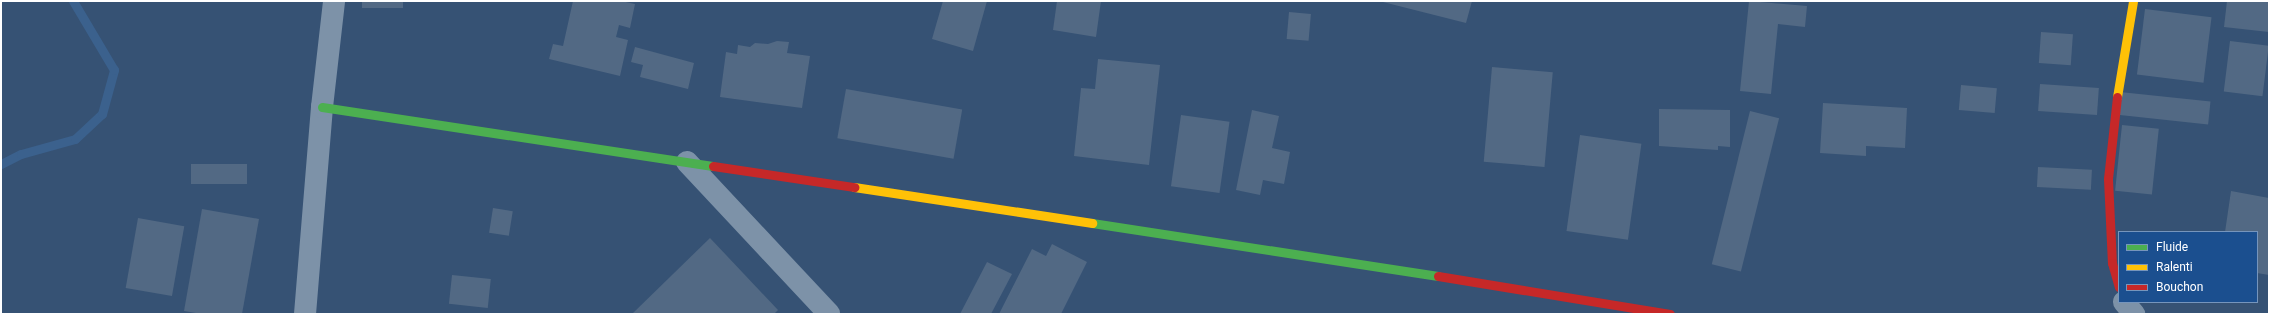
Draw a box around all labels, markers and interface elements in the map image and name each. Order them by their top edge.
legend [2118,231,2258,303]
text: Fluide [2156,240,2188,254]
text: Ralenti [2156,260,2193,274]
text: Bouchon [2156,280,2203,294]

